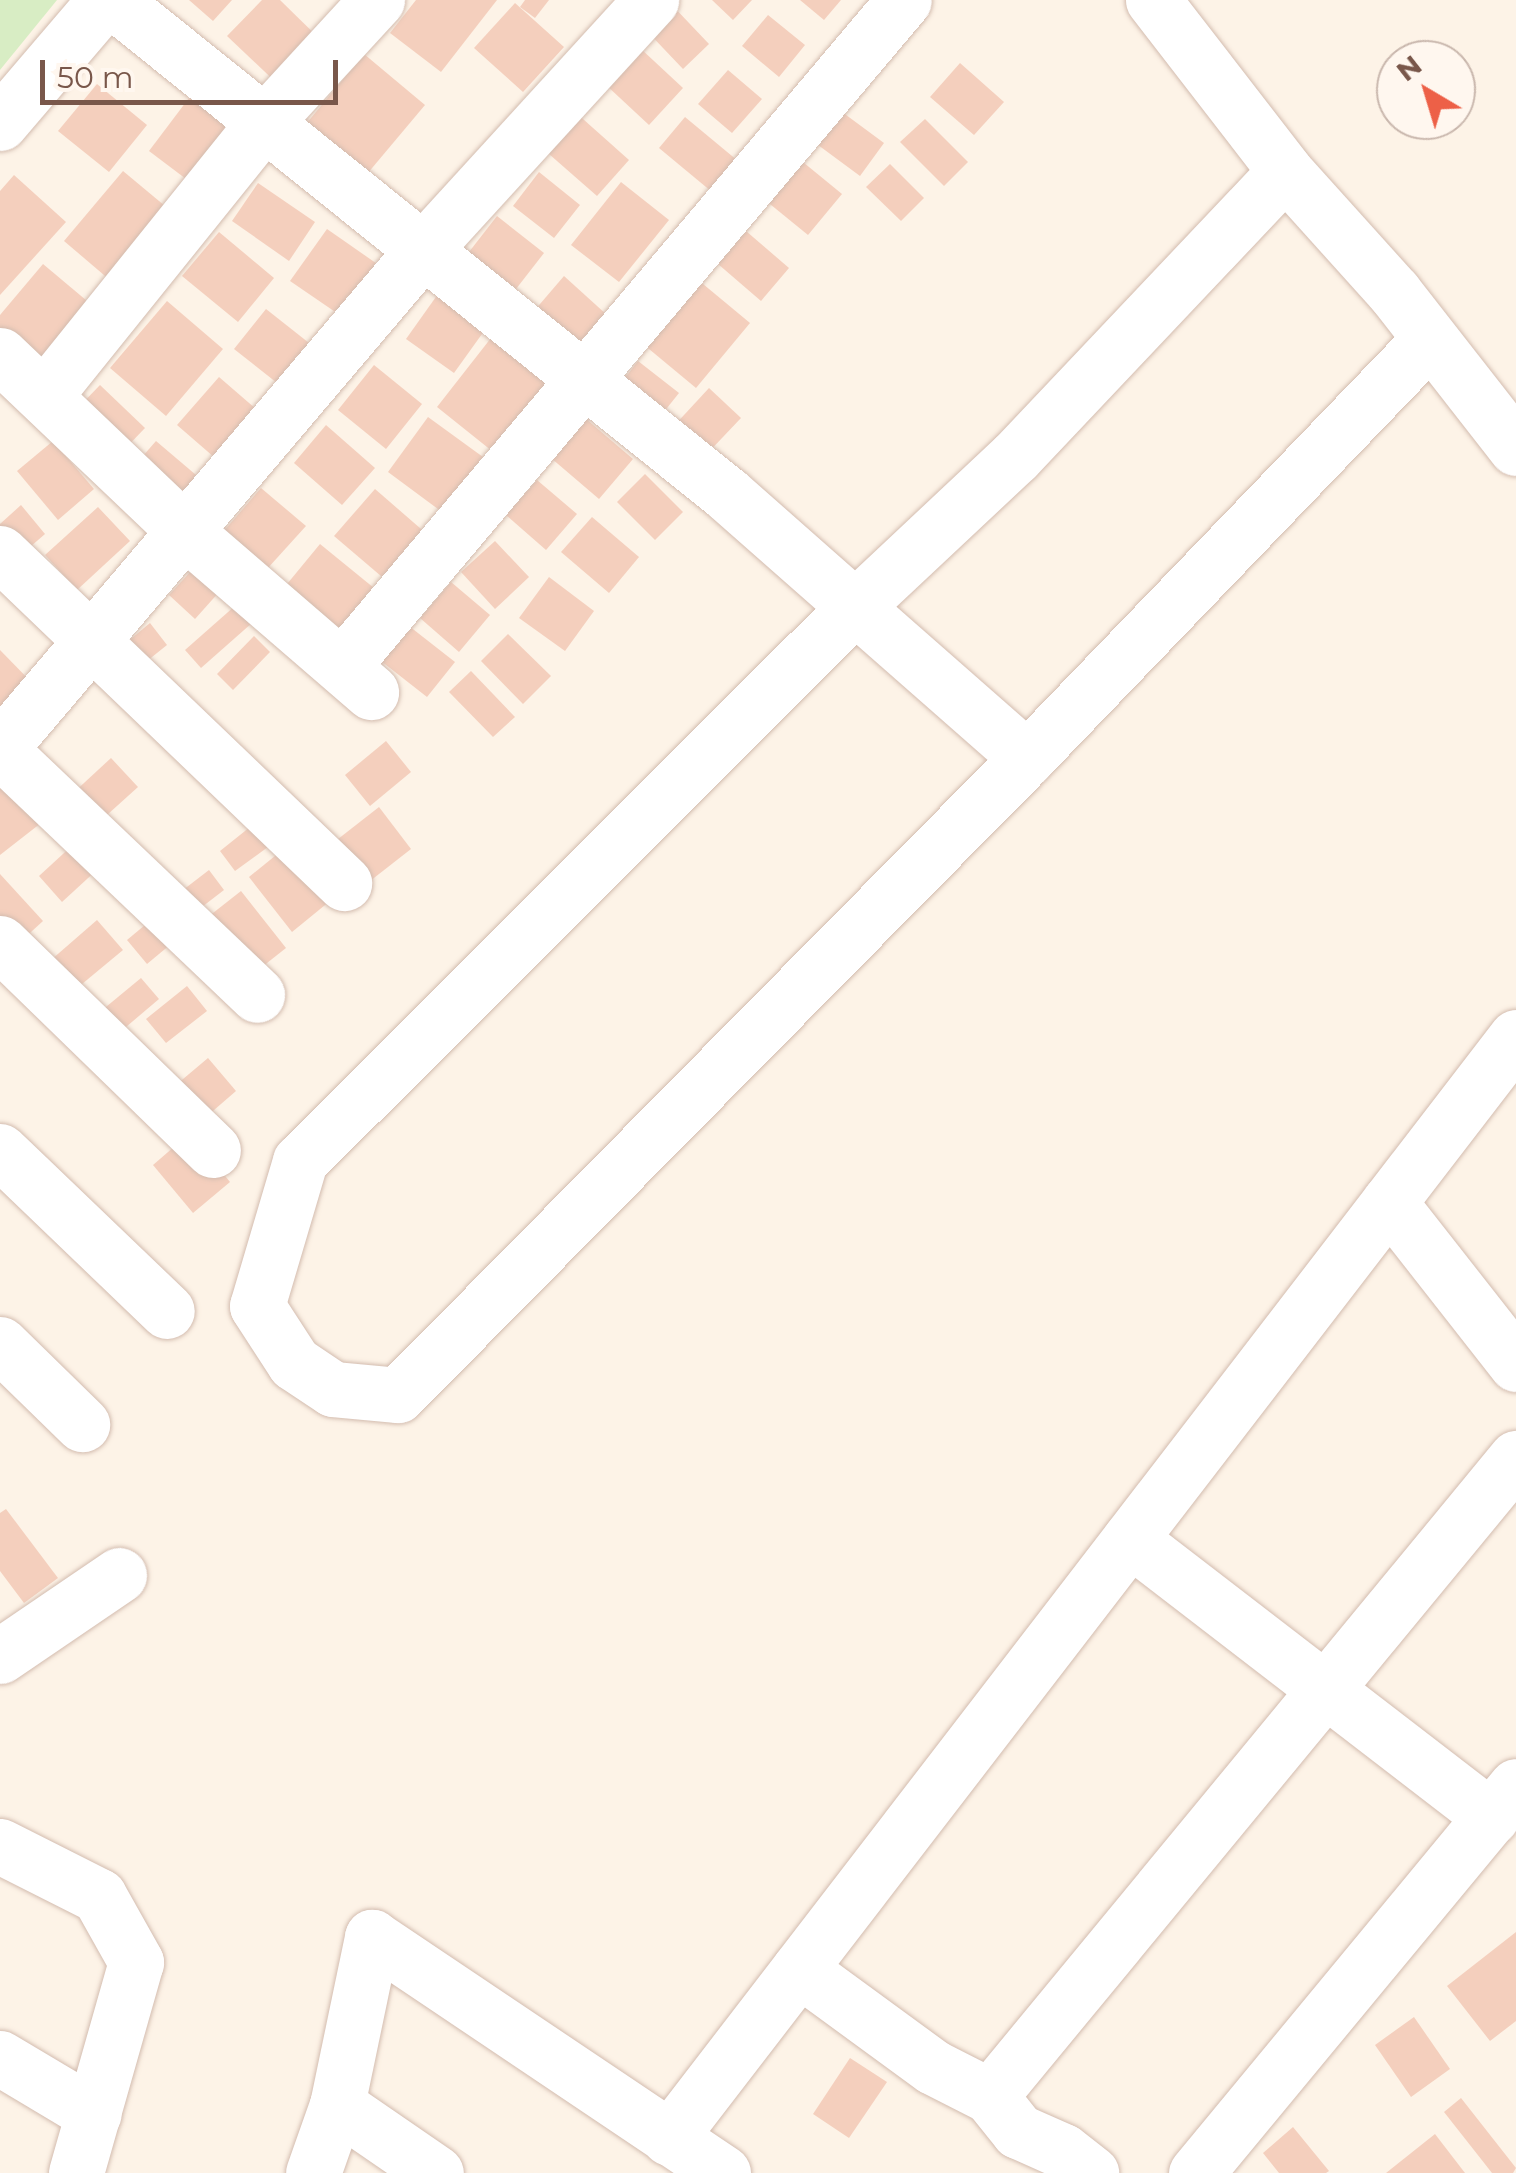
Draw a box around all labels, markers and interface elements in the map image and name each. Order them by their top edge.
scale bar [45,40,342,102]
north arrow [1376,40,1476,140]
text: N [1389,48,1428,88]
text: 50 m [57,59,134,96]

